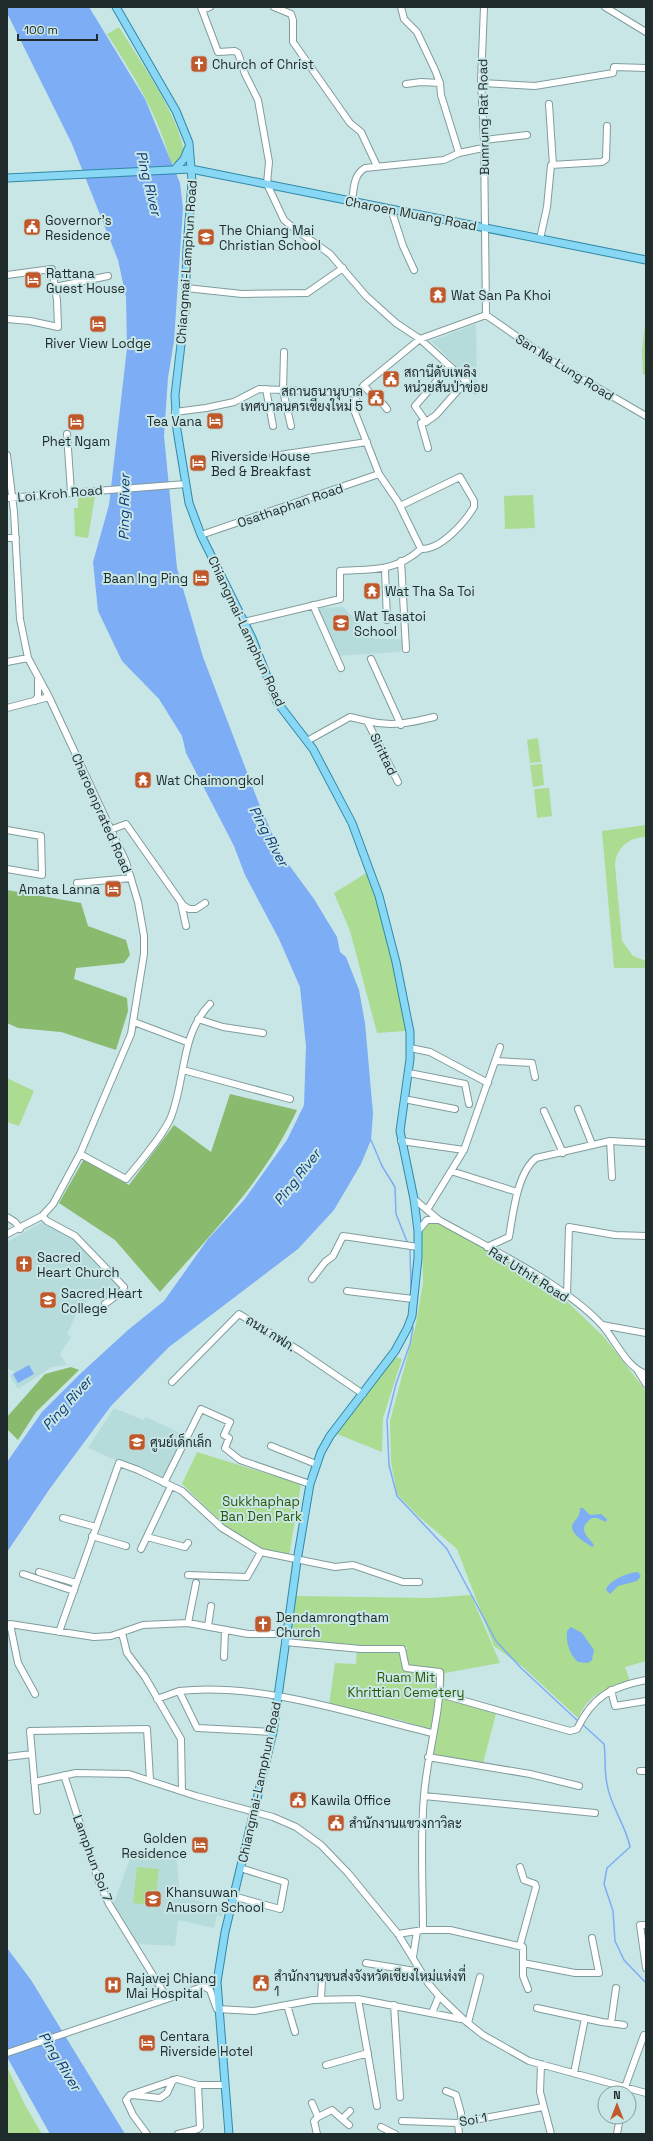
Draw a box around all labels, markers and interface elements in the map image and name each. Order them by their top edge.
scale bar [18,16,97,42]
text: 100 m [24,22,58,38]
church icon: Church of Christ [189,54,209,74]
place label: Church of Christ [212,56,314,73]
street label: Bumrung Rat Road [474,58,493,176]
water label: Ping River [132,149,166,219]
street label: Chiangmai-Lamphun Road [172,180,201,345]
street label: Charoen Muang Road [344,192,478,235]
place label: Governor's Residence [45,212,112,244]
public building icon: Governor's Residence [22,217,42,237]
place label: The Chiang Mai Christian School [219,222,321,254]
school or university icon: The Chiang Mai Christian School [196,227,216,247]
place label: Rattana Guest House [46,265,125,297]
hotel icon: Rattana Guest House [23,270,43,290]
temple icon: Wat San Pa Khoi [428,285,448,305]
place label: Wat San Pa Khoi [451,287,551,304]
hotel icon: River View Lodge [88,314,108,334]
street label: San Na Lung Road [512,330,617,405]
place label: River View Lodge [45,335,151,352]
place label: สถานีดับเพลิง หน่วยสันป่าข่อย [404,363,488,396]
public building icon: สถานีดับเพลิง หน่วยสันป่าข่อย [381,369,401,389]
place label: สถานธนานุบาล เทศบาลนครเชียงใหม่ 5 [240,383,363,415]
public building icon: สถานธนานุบาล เทศบาลนครเชียงใหม่ 5 [366,388,386,408]
hotel icon: Tea Vana [205,411,225,431]
hotel icon: Phet Ngam [66,412,86,432]
place label: Tea Vana [147,413,203,430]
place label: Phet Ngam [42,433,110,450]
place label: Riverside House Bed & Breakfast [211,448,311,480]
hotel icon: Riverside House Bed & Breakfast [188,453,208,473]
water label: Ping River [114,472,134,540]
street label: Osathaphan Road [235,479,345,532]
street label: Loi Kroh Road [17,481,103,506]
street label: Chiangmai-Lamphun Road [204,553,289,709]
hotel icon: Baan Ing Ping [191,568,211,588]
place label: Baan Ing Ping [103,570,188,587]
temple icon: Wat Tha Sa Toi [362,581,382,601]
place label: Wat Tha Sa Toi [385,583,475,600]
place label: Wat Tasatoi School [354,608,426,640]
school or university icon: Wat Tasatoi School [331,613,351,633]
street label: Sirittad [366,730,401,778]
street label: Charoenprated Road [67,751,136,876]
temple icon: Wat Chaimongkol [133,770,153,790]
place label: Wat Chaimongkol [156,772,264,789]
water label: Ping River [246,803,293,871]
hotel icon: Amata Lanna [103,879,123,899]
place label: Amata Lanna [19,881,101,898]
water label: Ping River [270,1144,325,1209]
street label: Rat Uthit Road [485,1243,572,1306]
place label: Sacred Heart Church [37,1249,120,1281]
church icon: Sacred Heart Church [14,1254,34,1274]
place label: Sacred Heart College [61,1285,143,1317]
school or university icon: Sacred Heart College [38,1290,58,1310]
street label: ถนน กฟภ. [243,1311,299,1355]
water label: Ping River [38,1371,97,1434]
school or university icon: ศูนย์เด็กเล็ก [127,1432,147,1452]
place label: ศูนย์เด็กเล็ก [150,1433,212,1452]
park label: Sukkhaphap Ban Den Park [220,1493,302,1525]
place label: Dendamrongtham Church [276,1609,389,1641]
church icon: Dendamrongtham Church [253,1614,273,1634]
park label: Ruam Mit Khrittian Cemetery [347,1669,465,1701]
street label: Chiangmai-Lamphun Road [234,1700,285,1864]
public building icon: Kawila Office [288,1790,308,1810]
place label: Kawila Office [311,1792,391,1809]
street label: Lamphun Soi 7 [69,1812,116,1904]
public building icon: สำนักงานแขวงกาวิละ [326,1813,346,1833]
place label: สำนักงานแขวงกาวิละ [349,1815,462,1832]
place label: Golden Residence [122,1830,187,1862]
hotel icon: Golden Residence [190,1835,210,1855]
place label: Khansuwan Anusorn School [166,1884,264,1916]
school or university icon: Khansuwan Anusorn School [143,1889,163,1909]
place label: สำนักงานขนส่งจังหวัดเชียงใหม่แห่งที่ 1 [274,1964,466,2000]
place label: Rajavej Chiang Mai Hospital [126,1970,216,2002]
public building icon: สำนักงานขนส่งจังหวัดเชียงใหม่แห่งที่ 1 [251,1973,271,1993]
hospital icon: Rajavej Chiang Mai Hospital [103,1975,123,1995]
water label: Ping River [35,2028,86,2095]
place label: Centara Riverside Hotel [160,2028,253,2060]
hotel icon: Centara Riverside Hotel [137,2033,157,2053]
north arrow [597,2085,637,2125]
text: N [613,2088,621,2102]
street label: Soi 1 [458,2109,488,2130]

